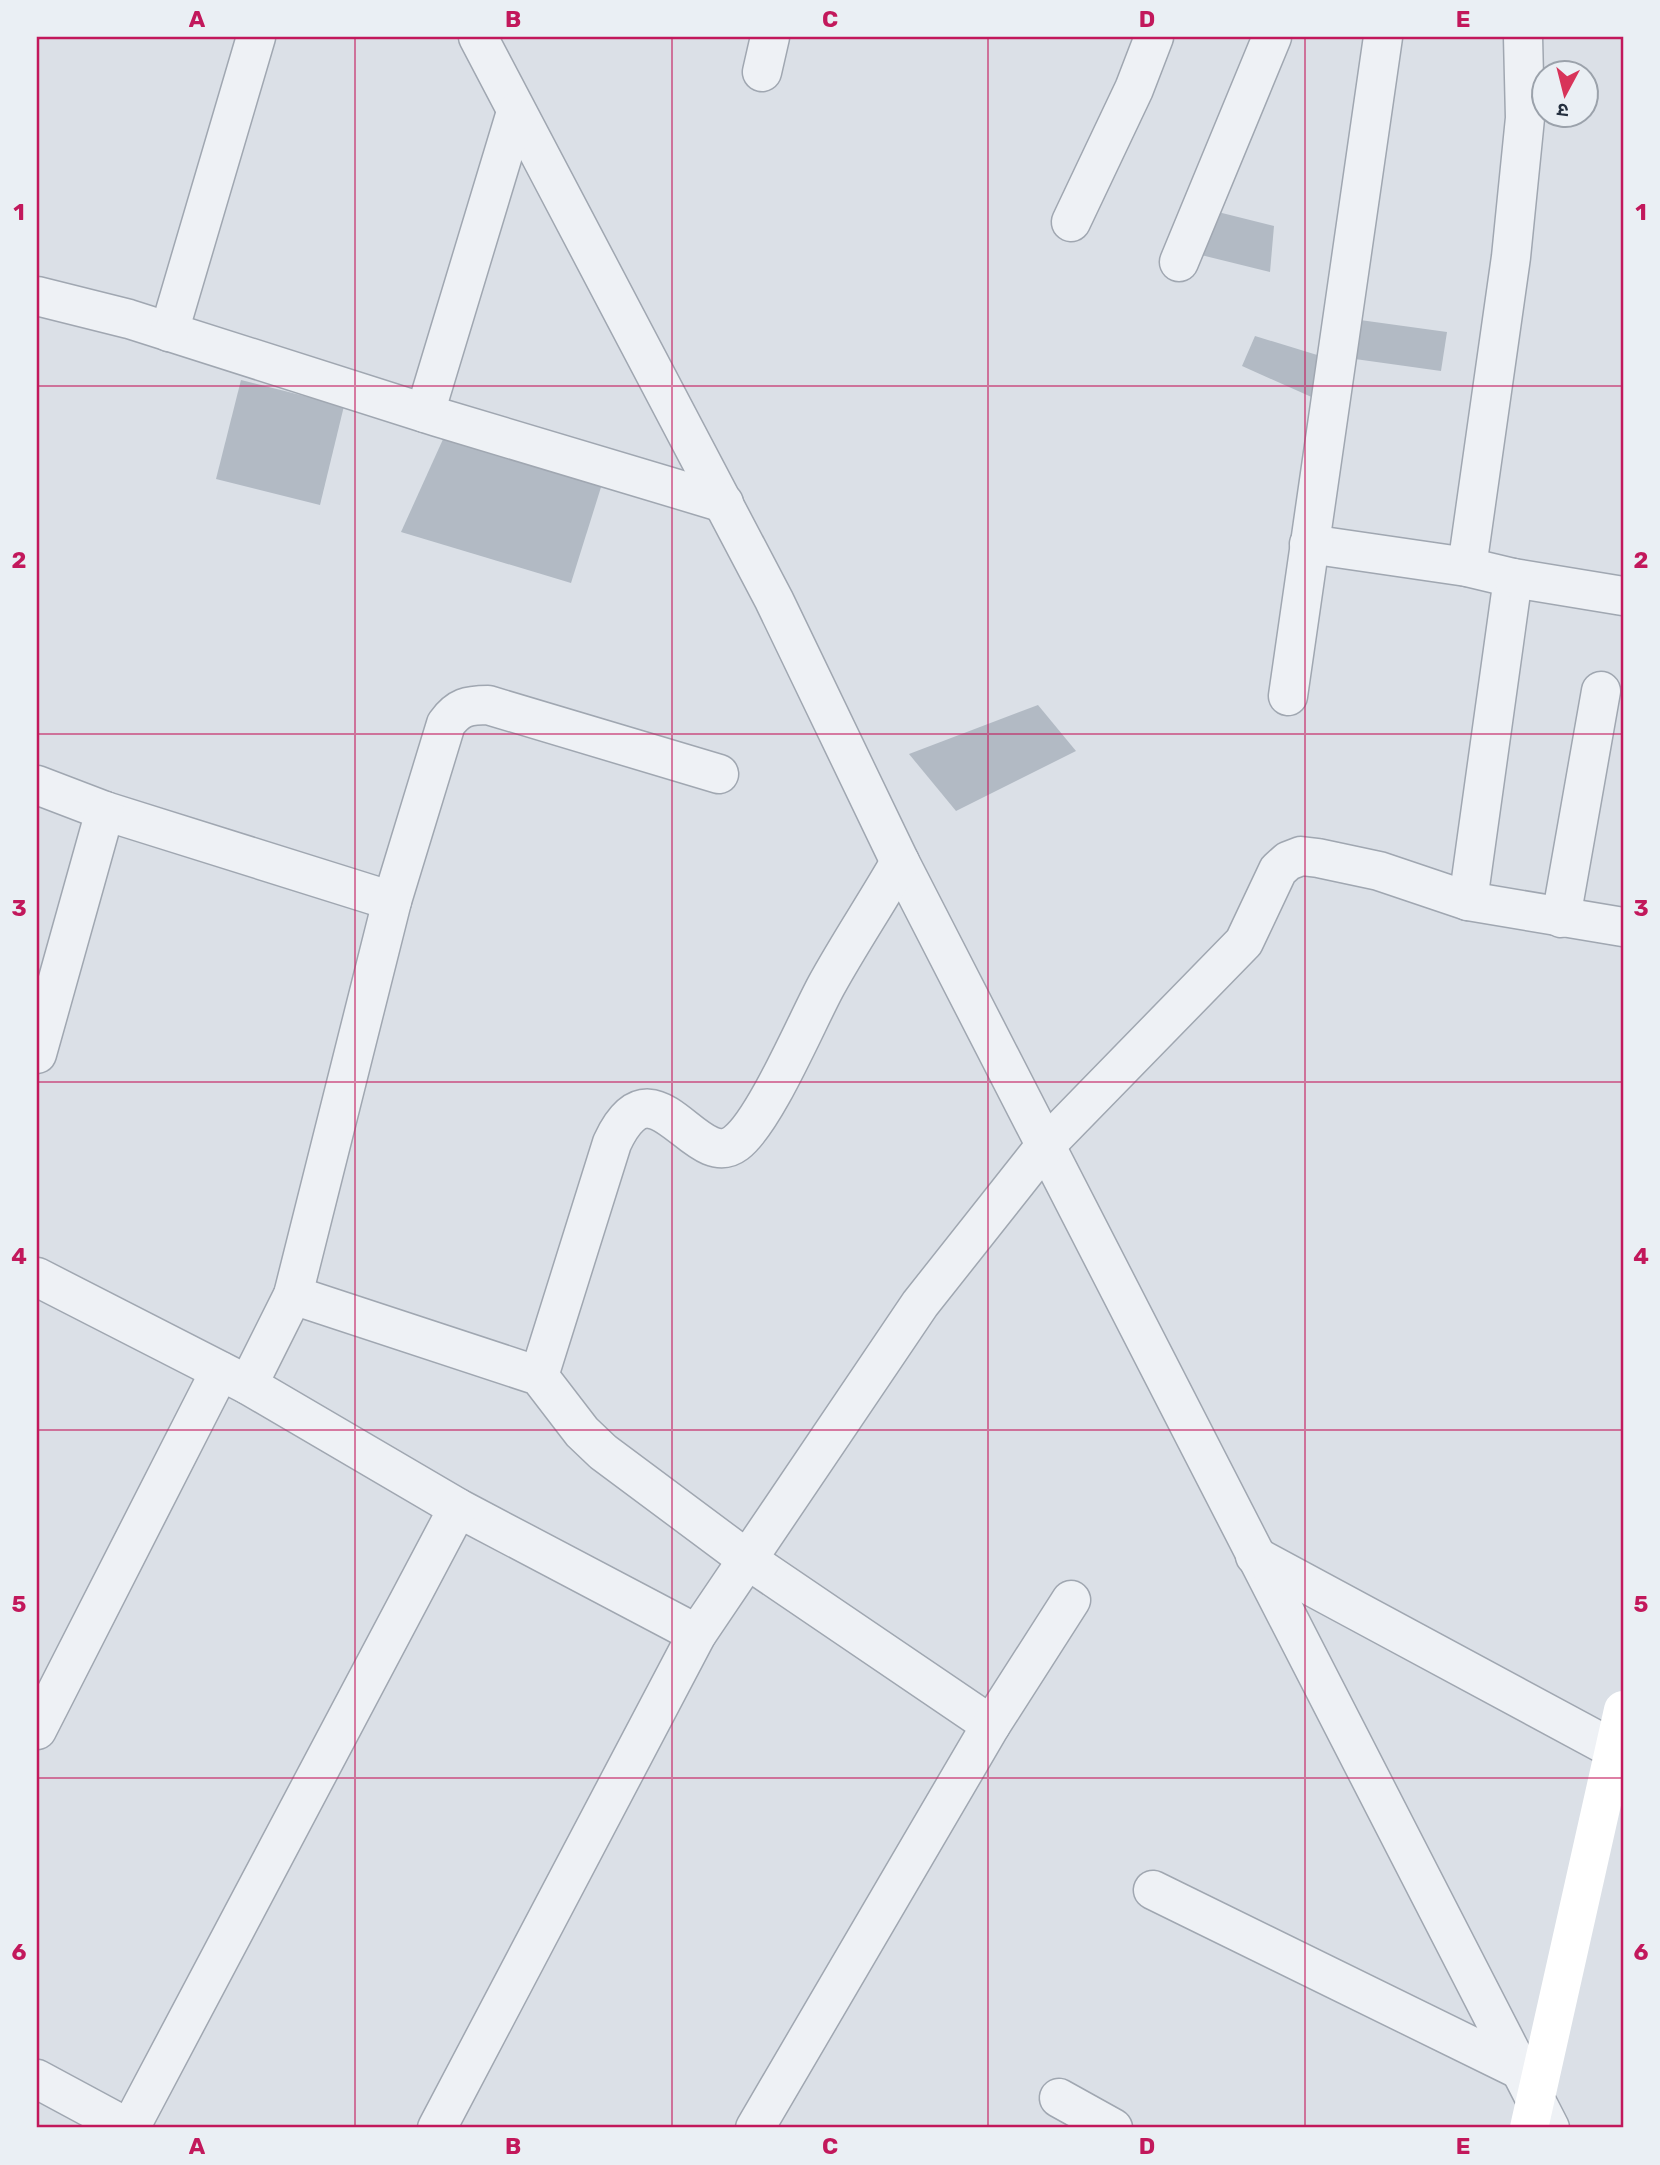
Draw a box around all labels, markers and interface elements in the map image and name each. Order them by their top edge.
text: A [189,5,206,33]
text: B [505,5,521,33]
text: C [822,5,838,33]
text: D [1139,5,1155,33]
text: E [1456,5,1470,33]
north arrow [1530,60,1600,130]
text: उ [1555,98,1570,122]
text: 1 [13,198,25,226]
text: 1 [1635,198,1647,226]
text: 2 [12,546,26,574]
text: 2 [1634,546,1648,574]
text: 3 [11,894,27,922]
text: 3 [1633,894,1649,922]
text: 4 [11,1242,27,1270]
text: 4 [1633,1242,1649,1270]
text: 5 [12,1590,27,1618]
text: 5 [1634,1590,1649,1618]
text: 6 [12,1938,27,1966]
text: 6 [1634,1938,1649,1966]
text: A [189,2132,206,2160]
text: B [505,2132,521,2160]
text: C [822,2132,838,2160]
text: D [1139,2132,1155,2160]
text: E [1456,2132,1470,2160]

